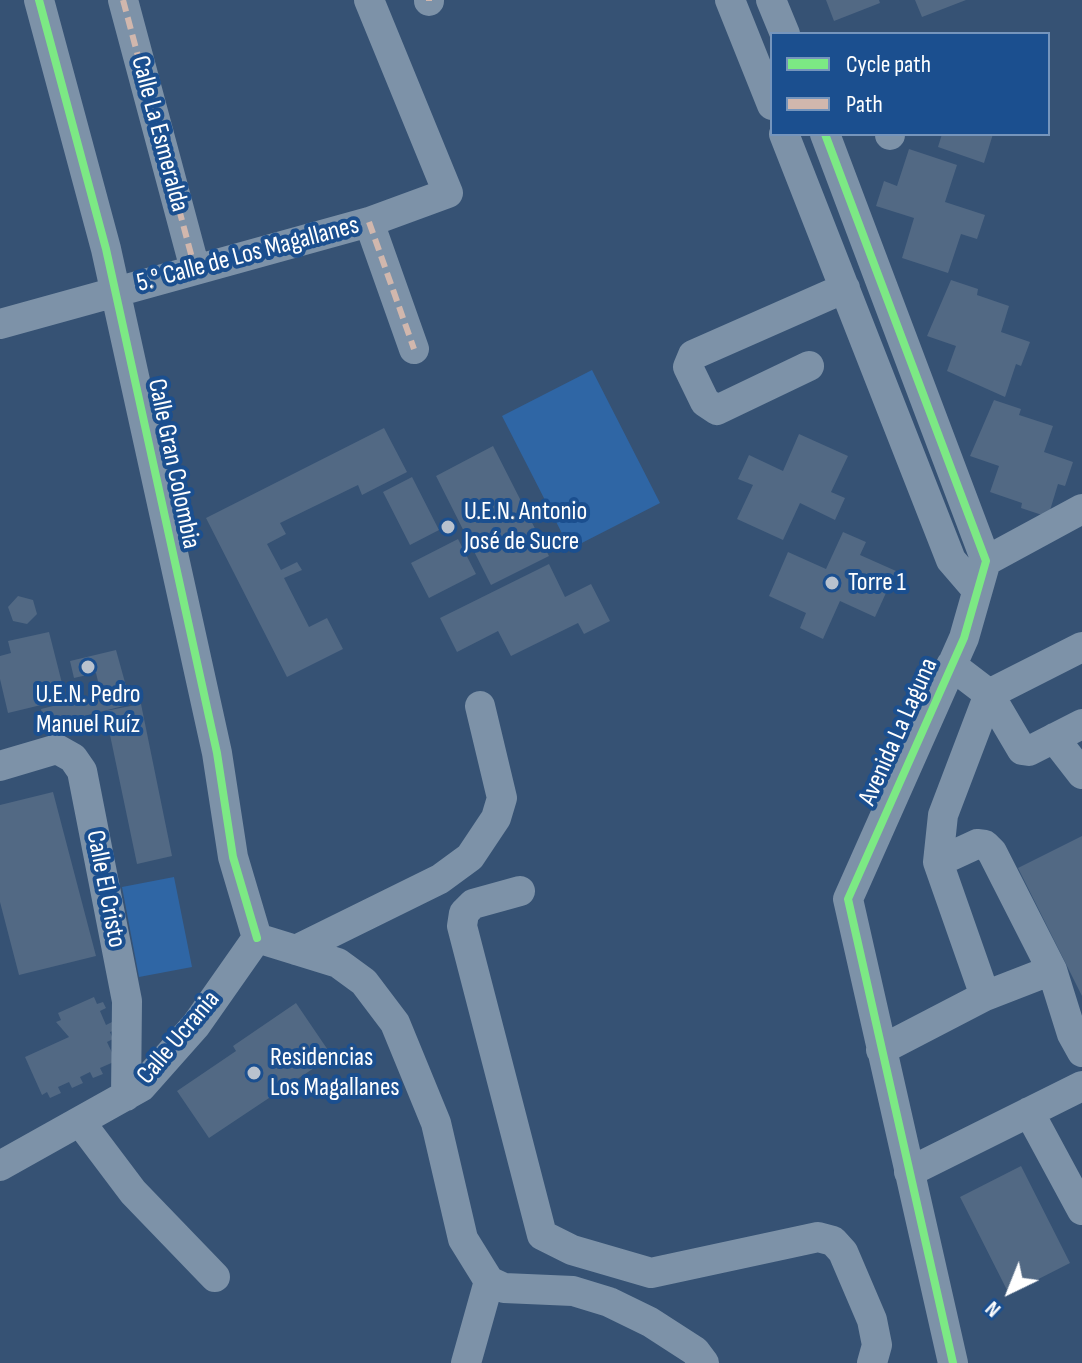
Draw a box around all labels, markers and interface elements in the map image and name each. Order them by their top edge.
legend [770,32,1050,136]
text: Cycle path [846,50,931,79]
street label: Calle La Esmeralda [123,53,195,215]
text: Path [846,90,883,119]
street label: 5.° Calle de Los Magallanes [133,210,363,300]
street label: Calle Gran Colombia [140,376,206,552]
place label: U.E.N. Antonio José de Sucre [464,496,587,558]
marker: U.E.N. Antonio José de Sucre [439,518,457,536]
place label: Torre 1 [848,567,906,599]
marker: Torre 1 [823,574,841,592]
street label: Avenida La Laguna [853,654,945,810]
marker: U.E.N. Pedro Manuel Ruíz [79,658,97,676]
place label: U.E.N. Pedro Manuel Ruíz [35,679,141,740]
street label: Calle El Cristo [78,828,132,950]
street label: Calle Ucrania [131,985,227,1091]
place label: Residencias Los Magallanes [270,1042,400,1104]
marker: Residencias Los Magallanes [245,1064,263,1082]
north arrow [970,1251,1050,1331]
text: N [980,1295,1007,1323]

